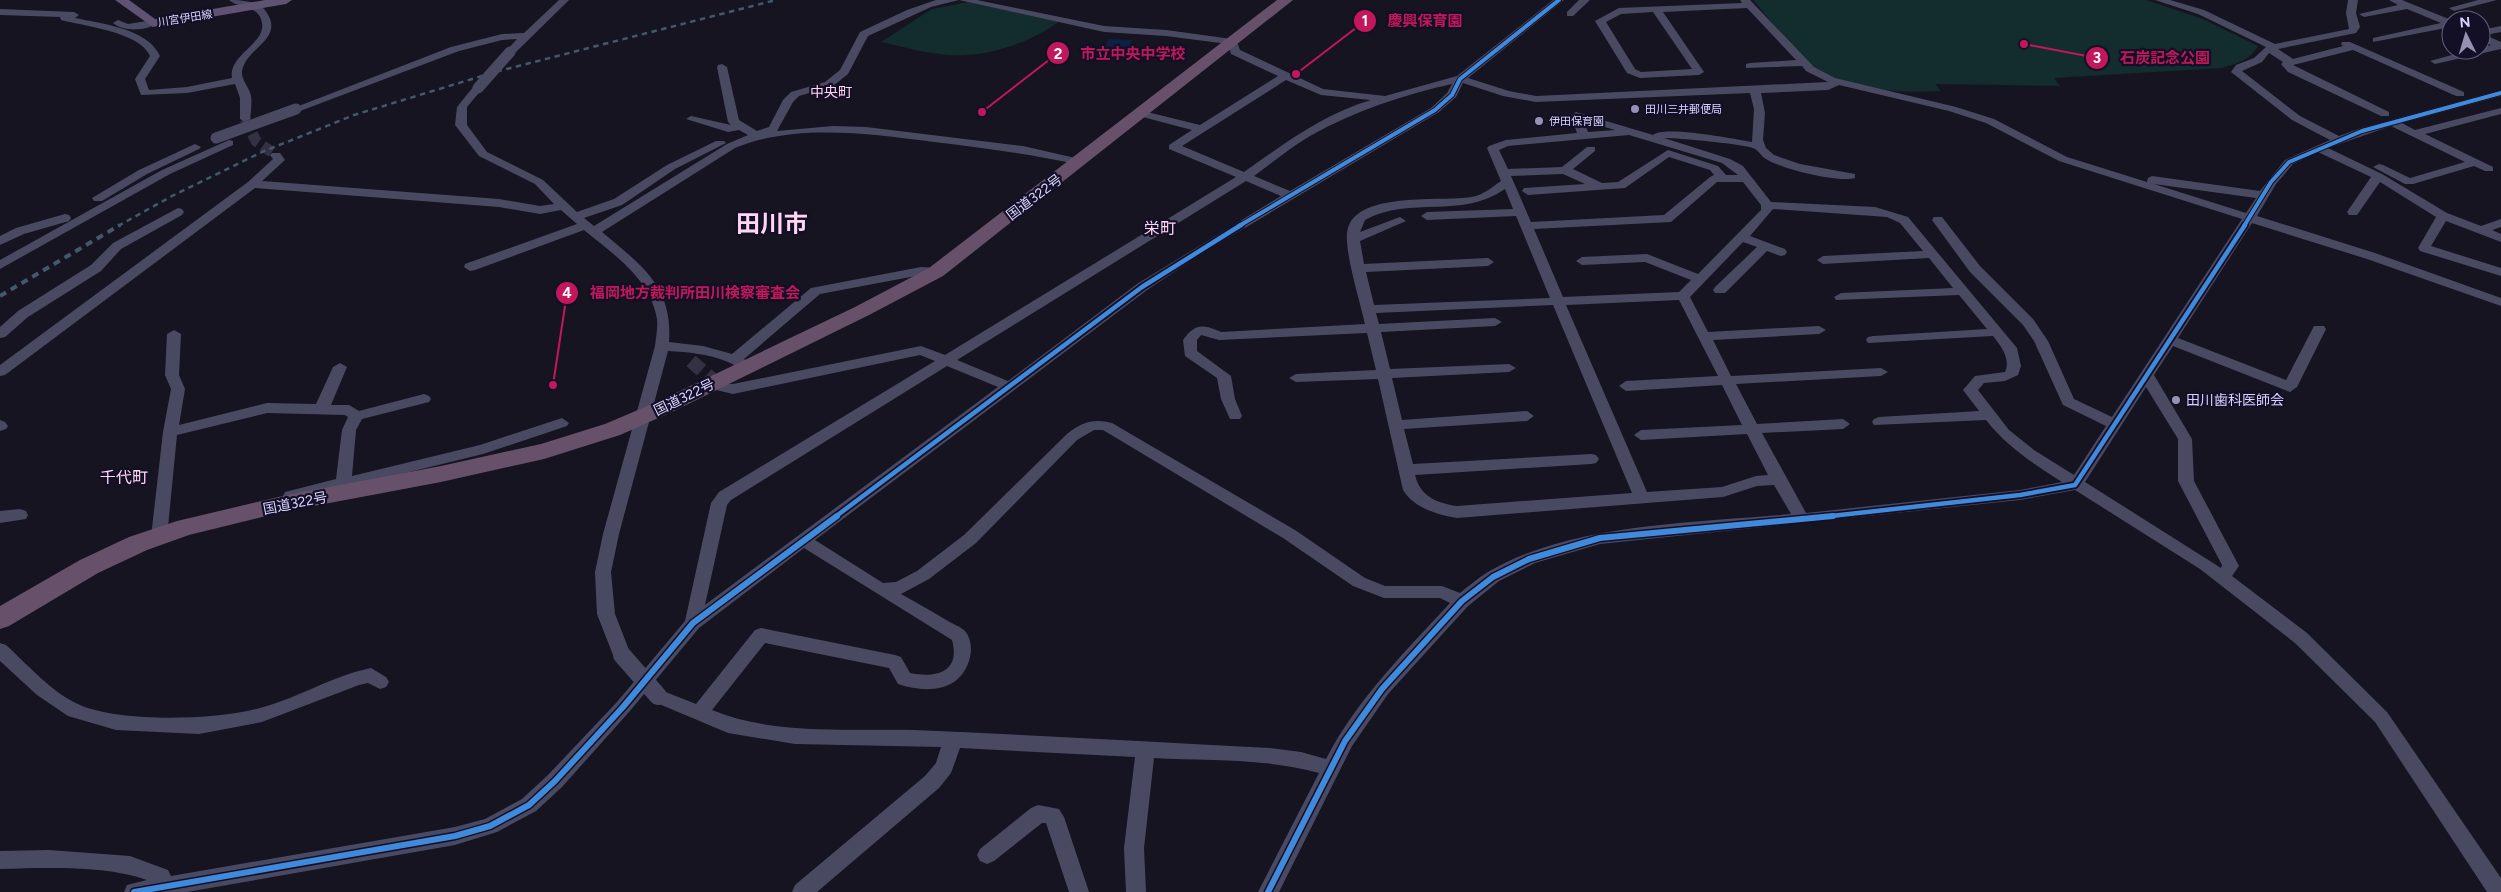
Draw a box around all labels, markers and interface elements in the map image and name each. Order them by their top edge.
callout: 慶興保育園 [1353,6,1473,36]
street label: 川宮伊田線 [157,8,213,29]
north arrow [2441,10,2491,60]
text: 1 [1362,12,1368,30]
text: 慶興保育園 [1387,12,1463,30]
text: N [2459,14,2471,31]
callout: 市立中央中学校 [1045,38,1195,68]
callout: 石炭記念公園 [2085,43,2220,73]
text: 2 [1054,45,1063,63]
text: 市立中央中学校 [1080,45,1186,63]
text: 3 [2093,49,2101,67]
text: 石炭記念公園 [2120,49,2210,67]
district label: 中央町 [810,84,852,101]
marker: 田川三井郵便局 [1629,103,1641,115]
place label: 田川三井郵便局 [1645,103,1722,116]
marker: 伊田保育園 [1533,115,1545,127]
place label: 伊田保育園 [1549,115,1604,128]
street label: 国道322号 [1003,171,1065,224]
district label: 田川市 [736,209,808,238]
district label: 栄町 [1144,219,1176,238]
callout: 福岡地方裁判所田川検察審査会 [555,278,810,308]
text: 4 [562,284,572,302]
text: 福岡地方裁判所田川検察審査会 [589,284,800,302]
street label: 国道322号 [651,376,717,419]
place label: 田川歯科医師会 [2186,392,2284,409]
marker: 田川歯科医師会 [2170,394,2182,406]
district label: 千代町 [100,468,148,487]
street label: 国道322号 [261,489,329,518]

